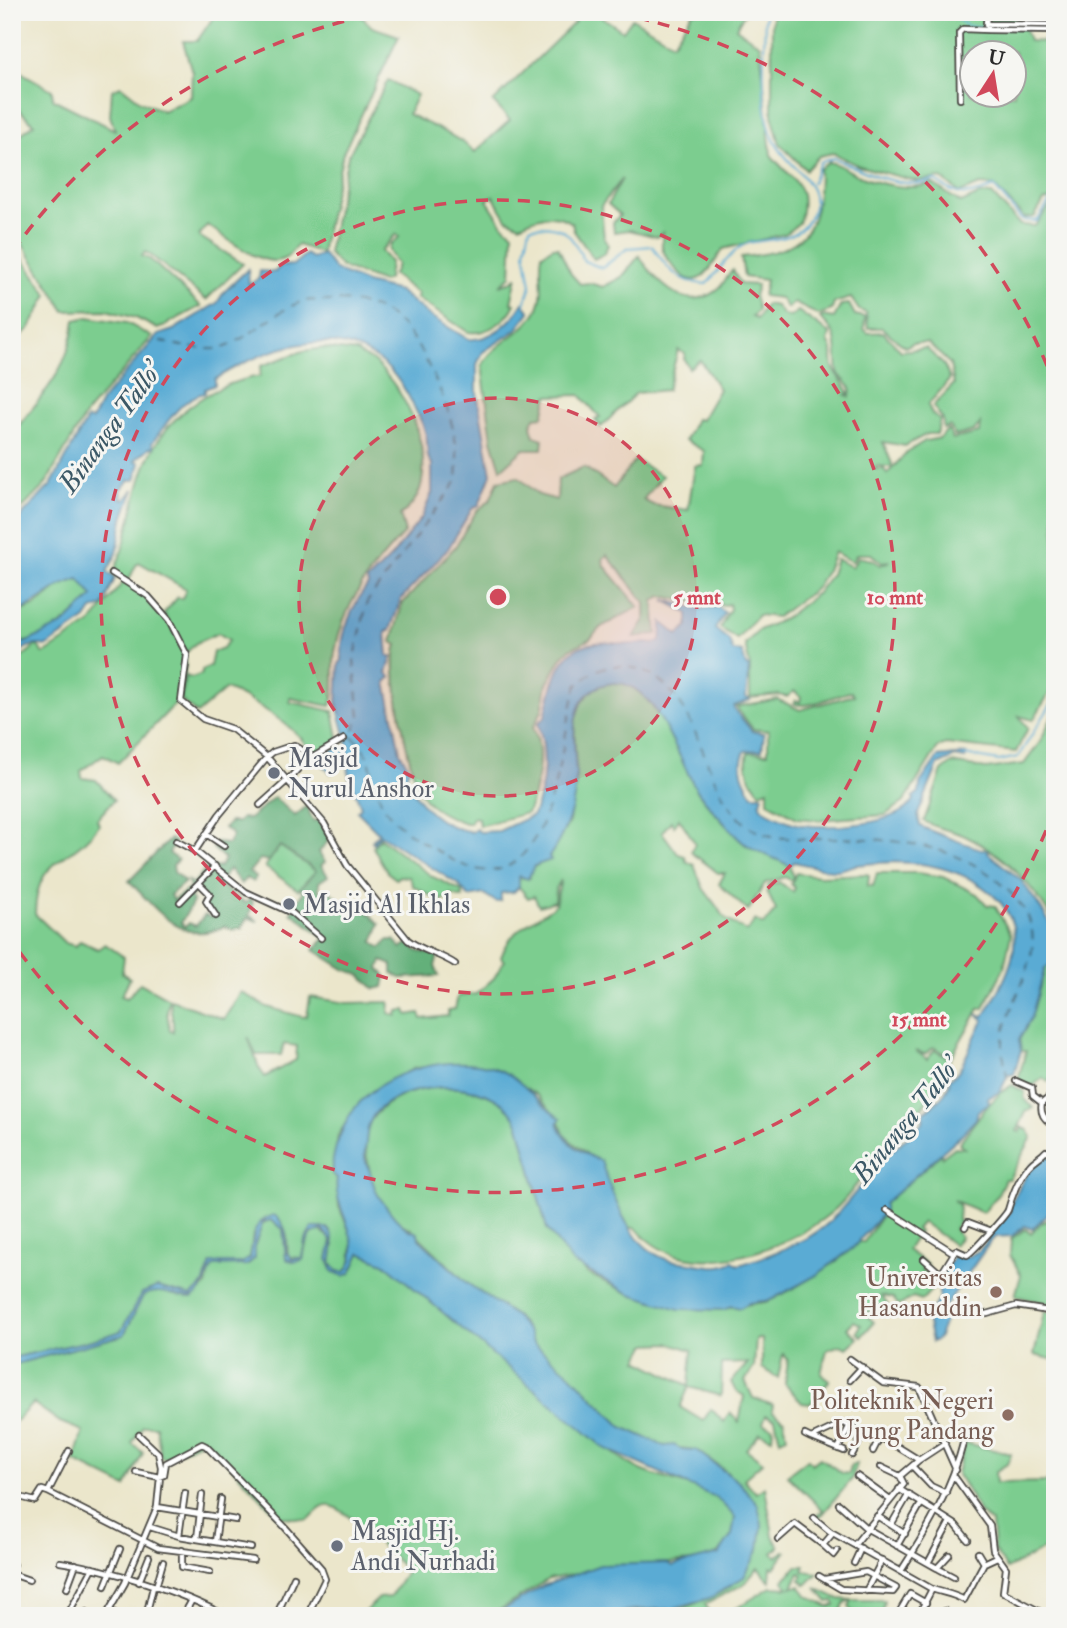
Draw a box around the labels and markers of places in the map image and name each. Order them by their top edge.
centre of rings [486,585,510,609]
place label: Masjid Nurul Anshor [288,743,434,805]
marker: Masjid Nurul Anshor [266,765,282,781]
place label: Masjid Al Ikhlas [303,889,470,921]
marker: Masjid Al Ikhlas [281,896,297,912]
place label: Universitas Hasanuddin [858,1262,982,1324]
marker: Universitas Hasanuddin [988,1284,1004,1300]
place label: Politeknik Negeri Ujung Pandang [810,1385,995,1447]
marker: Politeknik Negeri Ujung Pandang [1000,1407,1016,1423]
place label: Masjid Hj. Andi Nurhadi [350,1516,496,1578]
marker: Masjid Hj. Andi Nurhadi [329,1538,345,1554]

